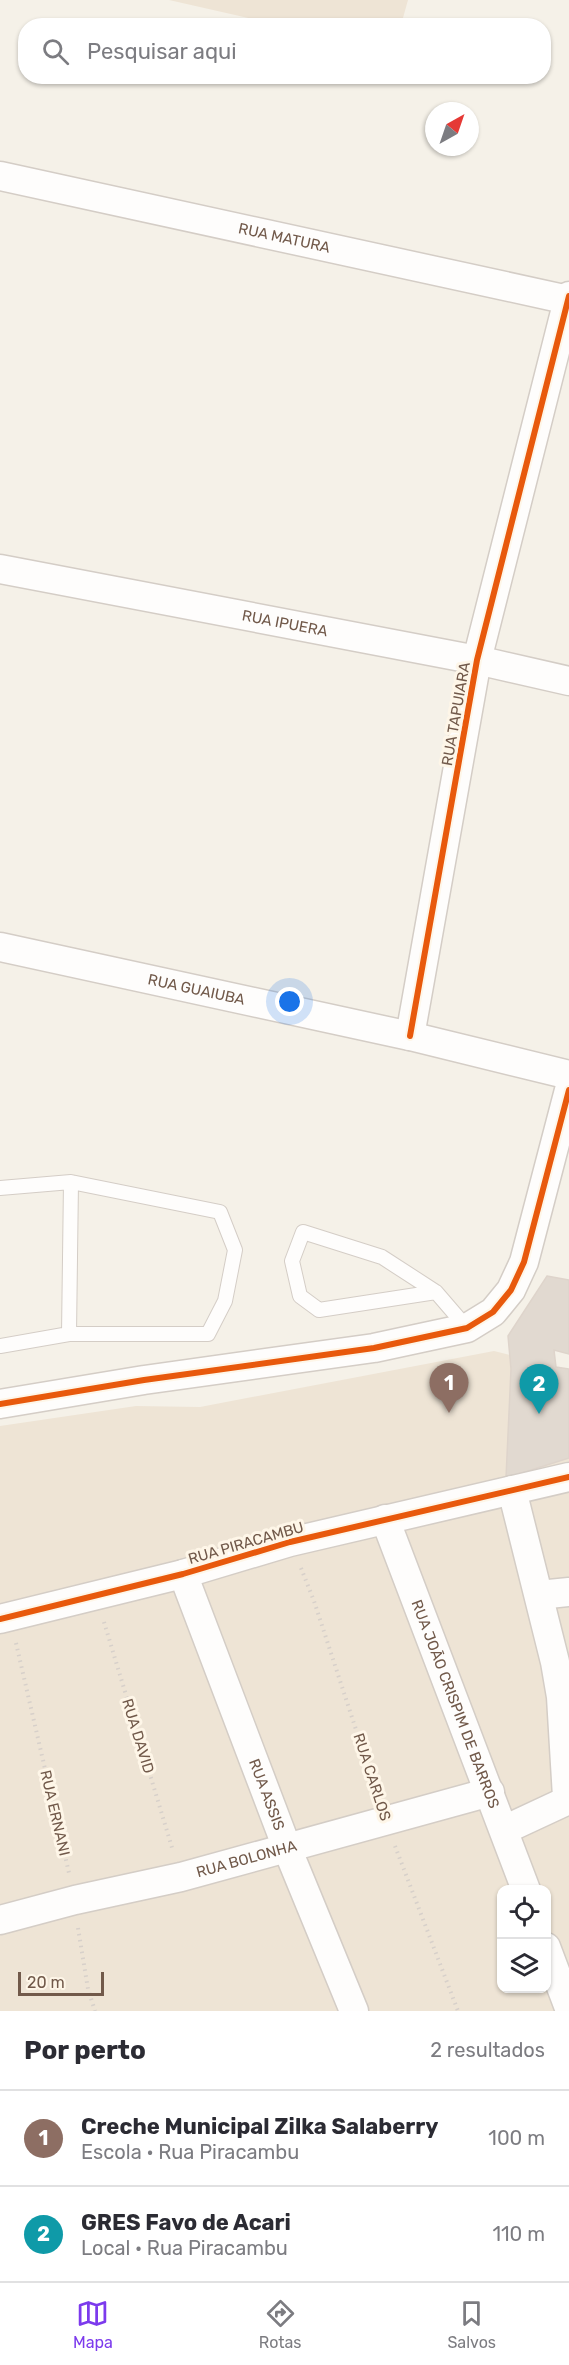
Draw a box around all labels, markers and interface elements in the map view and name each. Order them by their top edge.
search box [18,18,551,84]
icon: search [39,35,72,68]
text: Pesquisar aqui [87,38,237,65]
north arrow [425,102,479,156]
street label: RUA MATURA [237,219,332,257]
street label: RUA IPUERA [241,606,329,640]
street label: RUA TAPUIARA [438,661,474,767]
street label: RUA GUAIUBA [146,970,247,1009]
your location [275,987,304,1016]
pin: 1 [430,1364,468,1413]
pin: 2 [520,1364,558,1414]
street label: RUA PIRACAMBU [186,1518,306,1568]
street label: RUA JOĀO CRISPIM DE BARROS [408,1597,503,1811]
street label: RUA DAVID [118,1696,158,1776]
street label: RUA CARLOS [349,1731,395,1823]
street label: RUA ASSIS [245,1756,288,1833]
street label: RUA ERNANI [36,1768,74,1858]
street label: RUA BOLONHA [194,1837,299,1881]
map controls [497,1885,551,1993]
button: locate [497,1885,551,1939]
button: layers [497,1939,551,1993]
scale bar [18,1969,104,1996]
text: 20 m [27,1973,65,1992]
text: Por perto [24,2035,146,2066]
text: 2 resultados [430,2038,545,2062]
text: Creche Municipal Zilka Salaberry [81,2113,438,2140]
text: 1 [39,2126,48,2150]
text: 100 m [488,2126,545,2150]
text: Escola · Rua Piracambu [81,2140,299,2164]
text: GRES Favo de Acari [81,2209,291,2236]
text: 2 [37,2222,50,2246]
text: 110 m [493,2222,545,2246]
text: Local · Rua Piracambu [81,2236,288,2260]
tab: Mapa [73,2297,113,2352]
tab: Rotas [259,2297,302,2352]
tab: Salvos [447,2297,496,2352]

